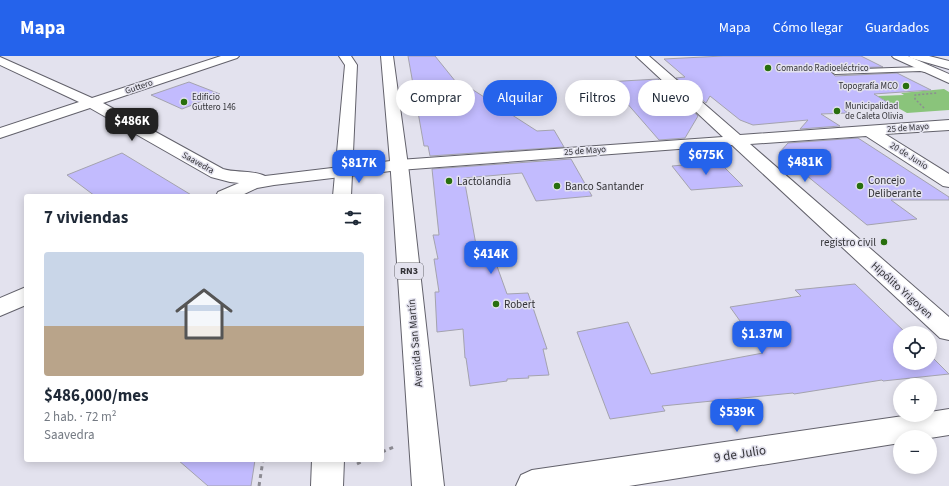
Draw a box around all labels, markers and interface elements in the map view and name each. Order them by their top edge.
text: Mapa [20,15,65,42]
text: Mapa [719,18,751,38]
text: Cómo llegar [773,18,843,38]
text: Guardados [865,18,929,38]
place label: Comando Radioeléctrico [776,62,869,75]
marker: Comando Radioeléctrico [763,63,773,73]
street label: Guttero [123,76,155,98]
chip: Comprar [396,80,475,116]
chip: Alquilar [483,80,557,116]
chip: Filtros [565,80,630,116]
chip: Nuevo [638,80,703,116]
place label: Topografía MCO [838,80,898,93]
marker: Topografía MCO [901,81,911,91]
place label: Edificio Guttero 146 [192,91,236,114]
marker: Edificio Guttero 146 [179,97,189,107]
place label: Municipalidad de Caleta Olivia [845,100,903,123]
marker: Municipalidad de Caleta Olivia [832,106,842,116]
pin: $486K [104,108,160,142]
text: $486K [114,112,150,130]
street label: 25 de Mayo [887,120,930,136]
street label: 20 de Junio [887,139,931,173]
pin: $675K [678,142,734,176]
street label: 25 de Mayo [564,143,607,159]
text: $675K [688,146,724,164]
street label: Saavedra [180,149,216,177]
pin: $481K [777,149,833,183]
pin: $817K [331,150,387,184]
text: $481K [787,153,823,171]
text: $817K [341,154,377,172]
place label: Concejo Deliberante [868,173,922,201]
place label: Lactolandia [457,174,511,189]
marker: Lactolandia [444,176,454,186]
place label: Banco Santander [565,179,644,194]
marker: Banco Santander [552,181,562,191]
marker: Concejo Deliberante [855,181,865,191]
text: 7 viviendas [44,206,128,230]
icon: filters [342,207,364,229]
place label: registro civil [820,235,876,250]
marker: registro civil [879,237,889,247]
pin: $414K [463,241,519,275]
text: $414K [473,245,509,263]
street label: Hipólito Yrigoyen [868,258,936,322]
road number: RN3 [395,263,423,279]
icon: home [168,278,240,350]
place label: Robert [504,297,535,312]
street label: Avenida San Martín [404,298,426,388]
marker: Robert [491,299,501,309]
pin: $1.37M [729,321,795,355]
text: $1.37M [741,325,783,343]
map controls [893,326,937,474]
button: locate [893,326,937,370]
button: + [893,378,937,422]
text: $486,000/mes [44,384,149,408]
pin: $539K [709,399,765,433]
text: $539K [719,403,755,421]
text: 2 hab. · 72 m² [44,408,117,426]
text: Saavedra [44,426,95,444]
button: − [893,430,937,474]
street label: 9 de Julio [713,441,767,467]

